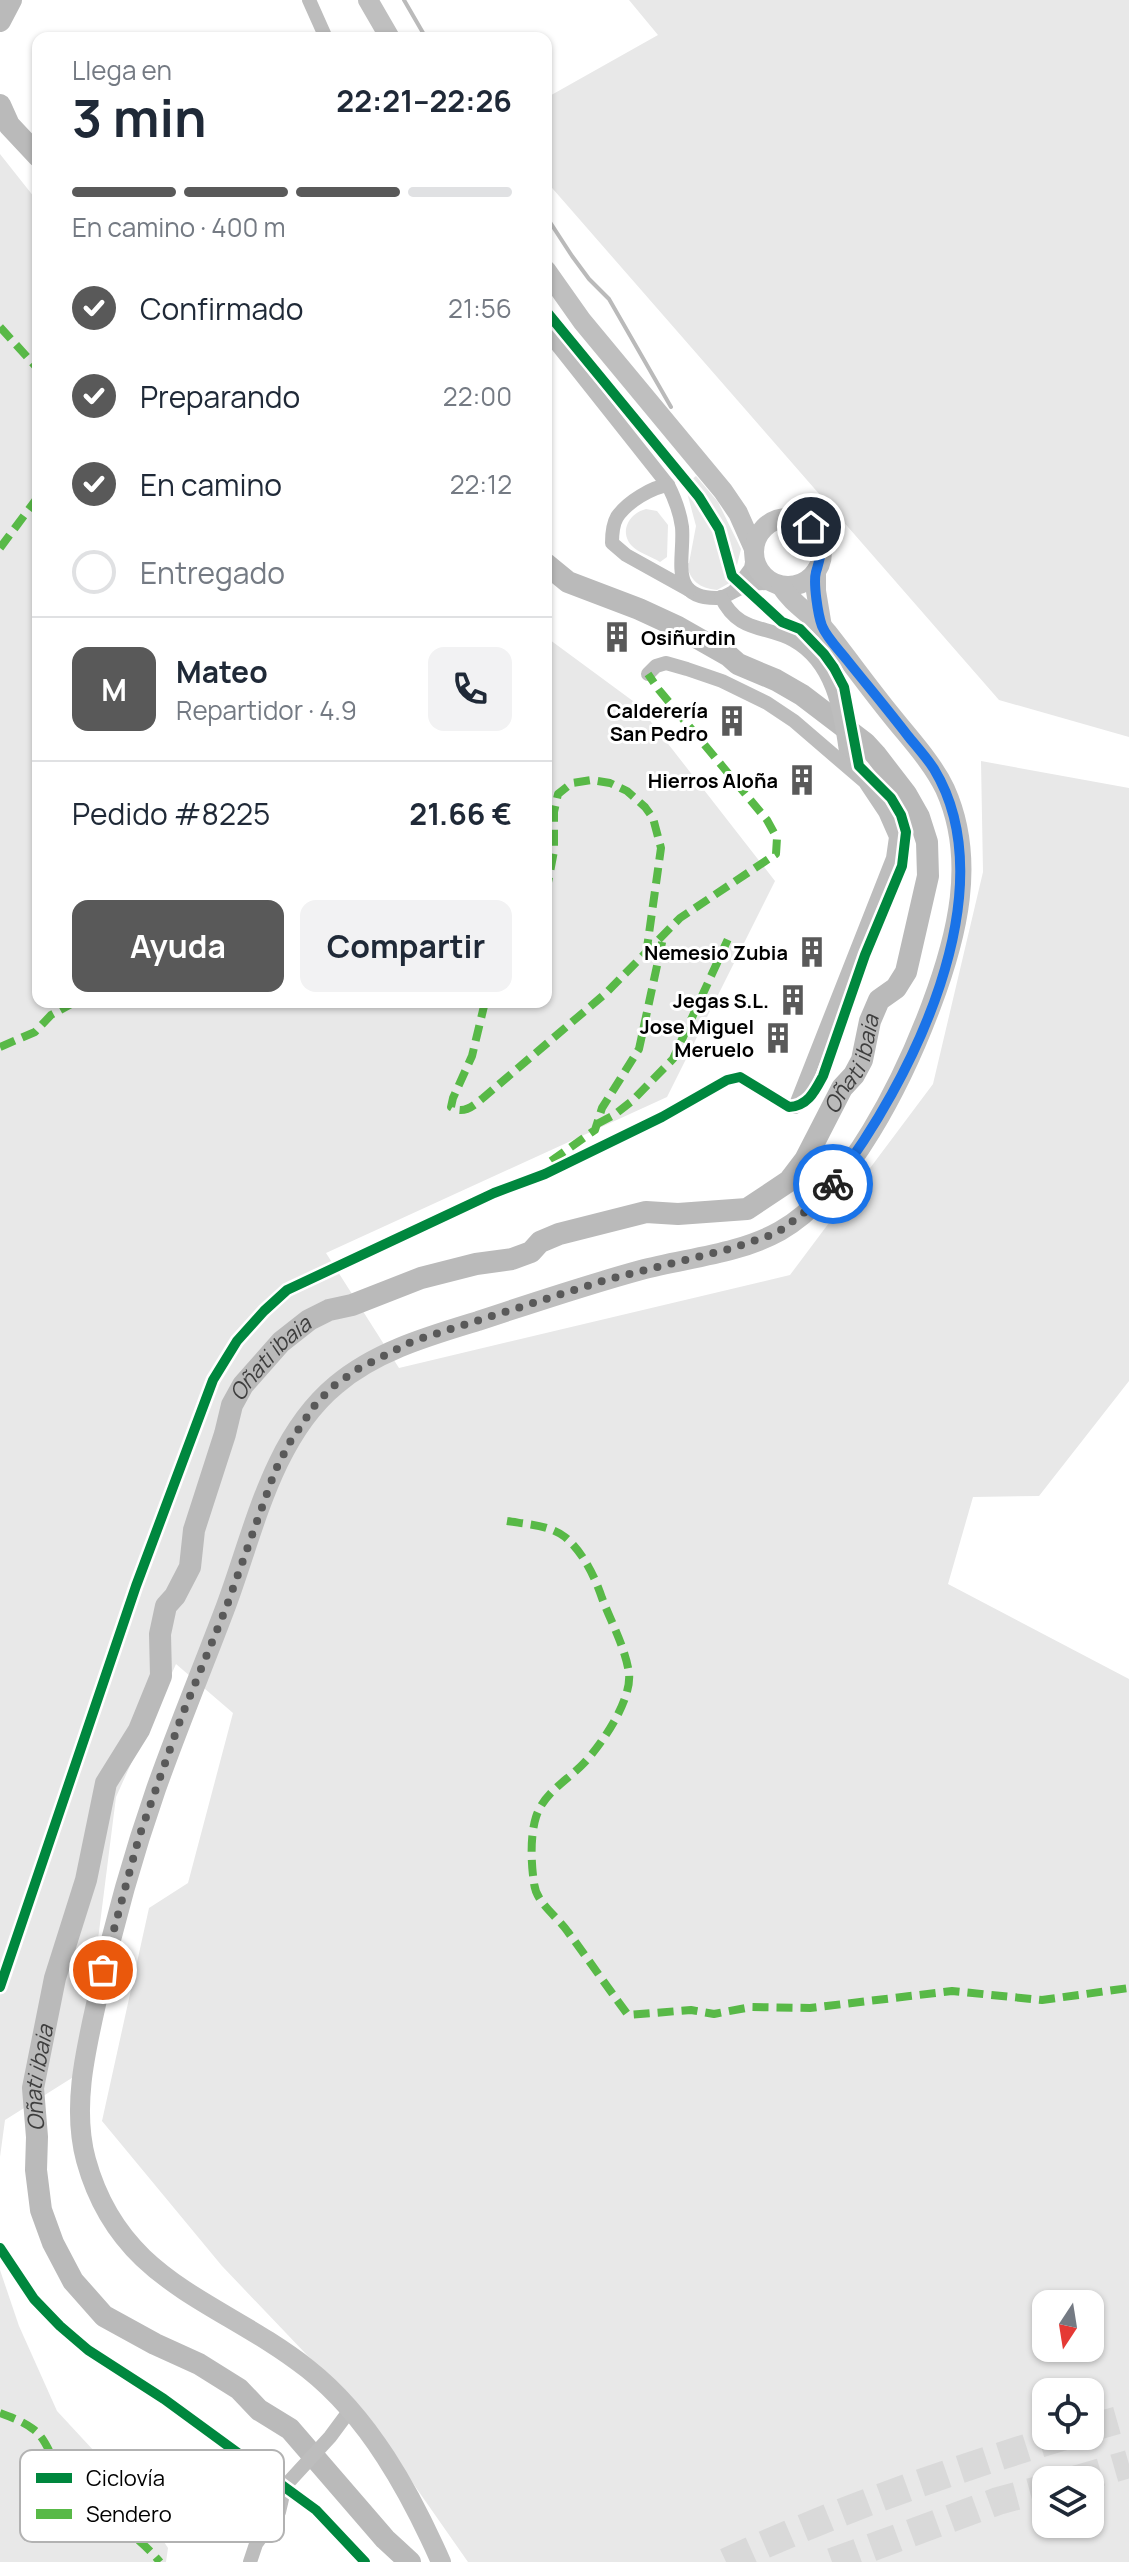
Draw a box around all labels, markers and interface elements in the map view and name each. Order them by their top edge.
text: Llega en [72,52,172,88]
text: 22:21–22:26 [336,80,512,121]
text: 3 min [72,82,207,153]
text: En camino · 400 m [72,209,286,245]
icon: check [72,286,116,330]
text: Confirmado [140,288,304,329]
text: 21:56 [448,290,512,326]
icon: check [72,374,116,418]
text: Preparando [140,376,300,417]
text: 22:00 [443,378,512,414]
icon: check [72,462,116,506]
text: En camino [140,464,282,505]
text: 22:12 [450,466,512,502]
pin [777,493,845,561]
icon: home [789,505,833,549]
text: Entregado [140,552,285,593]
building icon: Osiñurdin [600,620,634,654]
place label: Osiñurdin [641,624,736,651]
button: phone [428,647,512,731]
text: Mateo [176,651,268,692]
text: M [101,669,127,710]
text: Repartidor · 4.9 [176,692,357,728]
place label: Calderería San Pedro [607,697,708,747]
building icon: Calderería San Pedro [715,704,749,738]
building icon: Hierros Aloña [785,763,819,797]
place label: Hierros Aloña [648,767,778,794]
text: Pedido #8225 [72,793,270,834]
text: 21.66 € [409,793,512,834]
button: Ayuda [72,900,284,992]
button: Compartir [300,900,512,992]
building icon: Nemesio Zubia [795,935,829,969]
place label: Nemesio Zubia [644,939,788,966]
building icon: Jegas S.L. [776,983,810,1017]
place label: Jegas S.L. [673,987,769,1014]
water label: Oñati ibaia [816,1010,886,1119]
place label: Jose Miguel Meruelo [640,1013,754,1063]
building icon: Jose Miguel Meruelo [761,1021,795,1055]
courier [793,1144,873,1224]
icon: bike [811,1162,855,1206]
water label: Oñati ibaia [222,1308,319,1406]
pin [69,1936,137,2004]
icon: bag [81,1948,125,1992]
water label: Oñati ibaia [18,2021,61,2132]
north arrow [1032,2290,1104,2362]
map controls [1032,2290,1104,2538]
button: locate [1032,2378,1104,2450]
legend [20,2450,284,2542]
text: Ciclovía [86,2463,165,2493]
button: layers [1032,2466,1104,2538]
text: Sendero [86,2499,172,2529]

